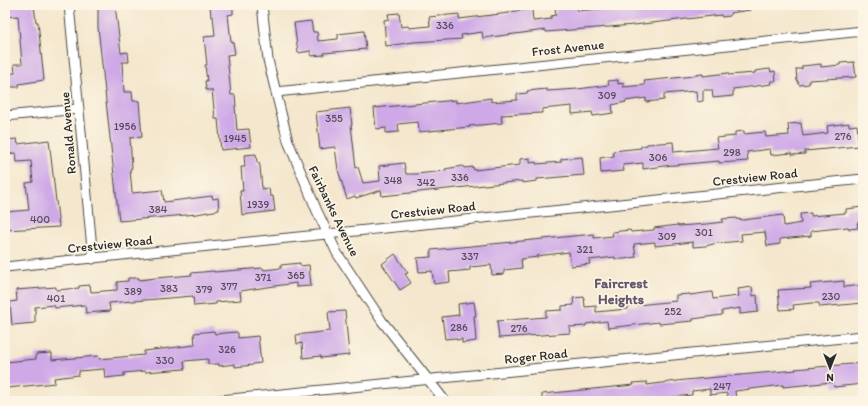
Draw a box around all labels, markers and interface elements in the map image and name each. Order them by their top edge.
house number: 336 [436,19,454,32]
street label: Frost Avenue [531,37,605,59]
house number: 309 [598,89,617,102]
street label: Ronald Avenue [57,91,79,175]
house number: 355 [325,112,343,125]
house number: 1956 [114,120,136,133]
house number: 276 [834,130,852,143]
house number: 1945 [223,132,247,145]
house number: 298 [723,146,741,159]
house number: 306 [649,151,667,164]
street label: Fairbanks Avenue [306,163,362,259]
street label: Crestview Road [712,165,798,189]
house number: 336 [451,171,469,184]
house number: 348 [384,174,402,187]
house number: 342 [417,176,435,189]
house number: 1939 [247,198,270,211]
street label: Crestview Road [390,198,476,222]
house number: 384 [149,203,168,216]
house number: 400 [30,213,50,226]
house number: 301 [695,226,713,239]
house number: 309 [658,230,677,243]
street label: Crestview Road [67,232,153,256]
house number: 321 [577,243,593,256]
house number: 337 [461,250,479,263]
house number: 365 [287,269,305,282]
house number: 371 [255,271,271,284]
district label: Faircrest Heights [594,275,648,308]
house number: 377 [221,280,238,293]
house number: 383 [160,282,178,295]
house number: 379 [195,283,213,296]
house number: 389 [124,285,142,298]
house number: 230 [822,290,840,303]
house number: 401 [47,292,65,305]
house number: 252 [664,305,682,318]
house number: 286 [450,321,468,334]
house number: 276 [510,322,528,335]
house number: 326 [218,343,236,356]
street label: Roger Road [504,345,568,367]
north arrow [810,348,850,388]
house number: 330 [156,354,175,367]
text: N [826,371,834,384]
house number: 247 [713,380,731,393]

